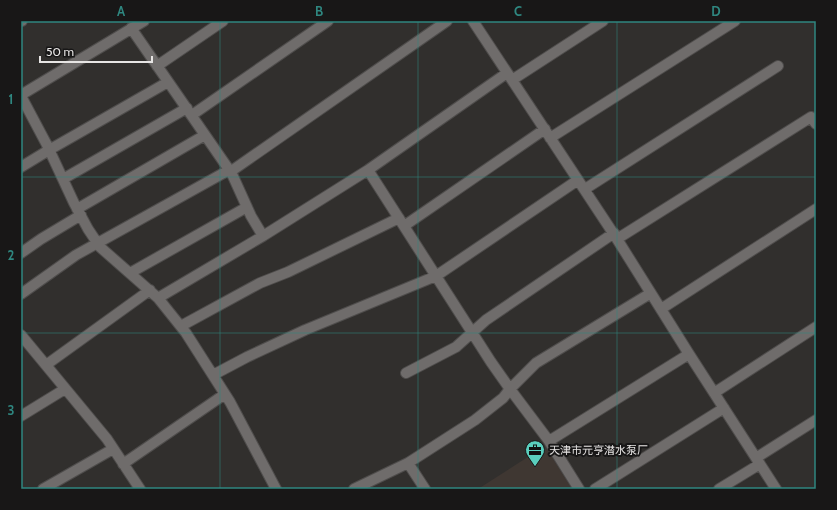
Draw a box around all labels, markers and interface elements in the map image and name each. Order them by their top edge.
text: A [117,3,126,19]
text: B [315,3,323,19]
text: C [514,3,522,19]
text: D [711,3,721,19]
scale bar [40,38,152,64]
text: 50 m [46,44,74,59]
text: 1 [9,91,13,107]
text: 2 [8,247,15,263]
text: 3 [7,402,15,418]
office icon: 天津市元亨潜水泵厂 [524,439,546,467]
place label: 天津市元亨潜水泵厂 [549,443,648,457]

